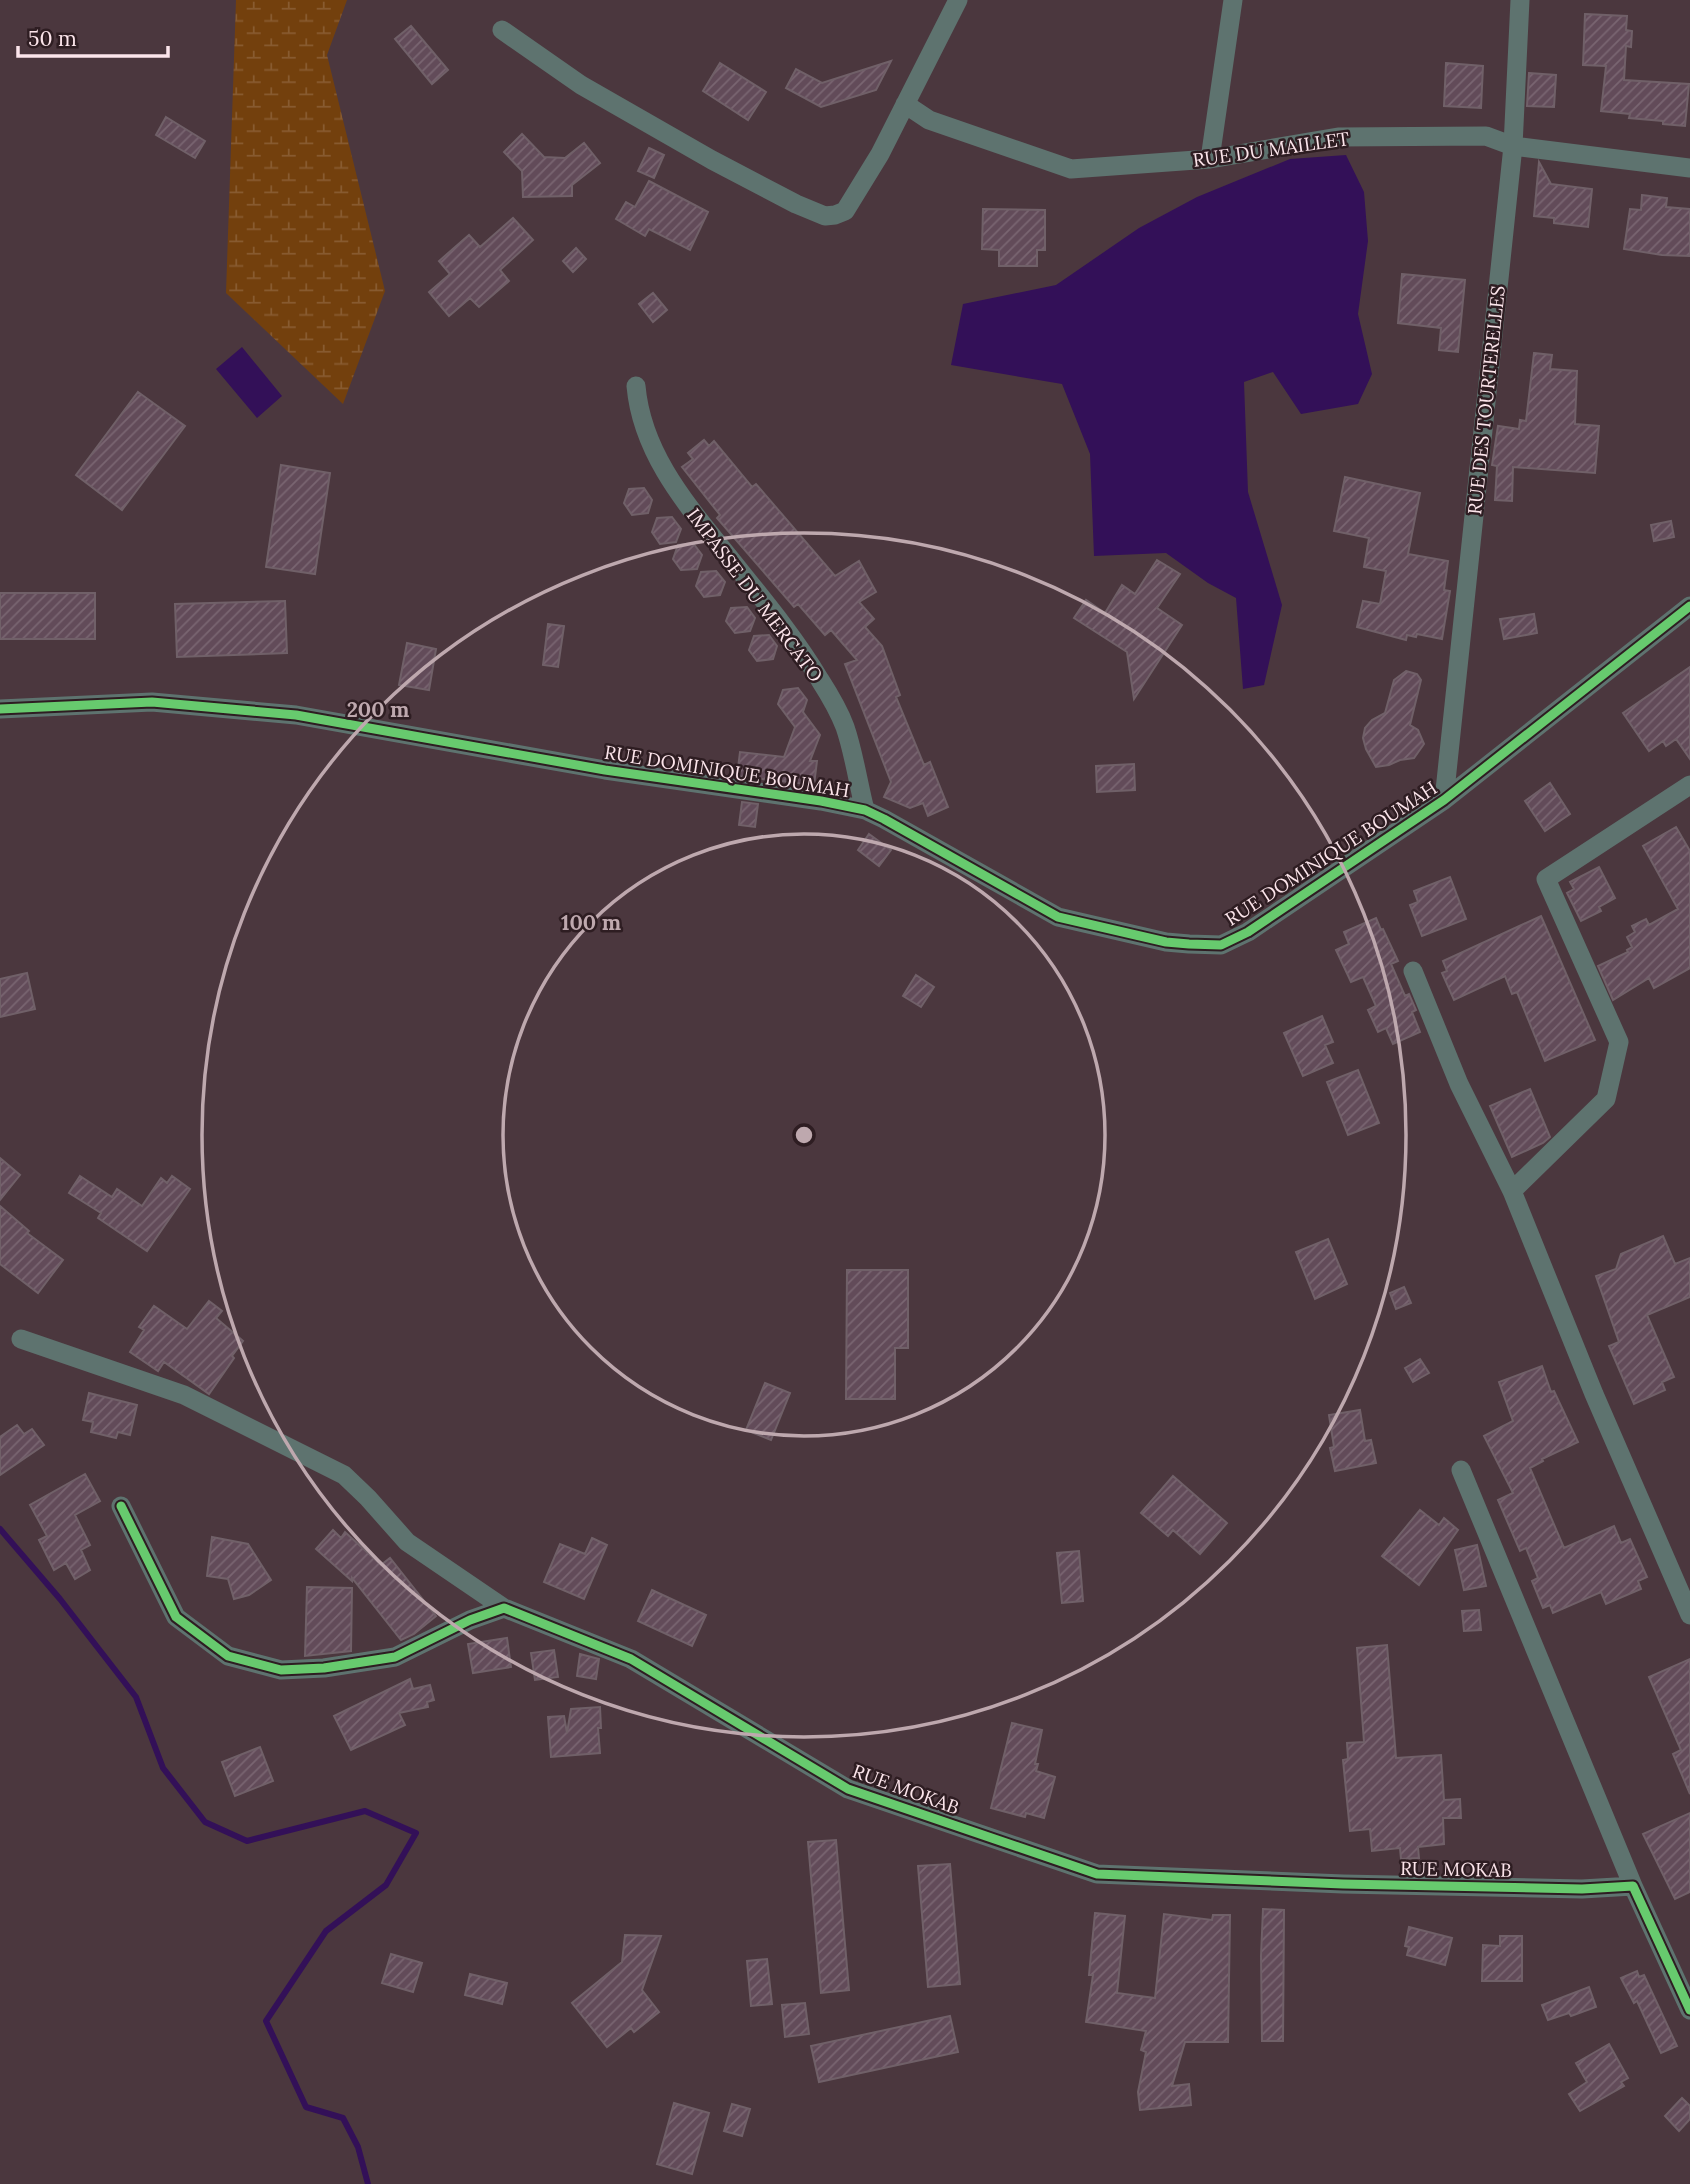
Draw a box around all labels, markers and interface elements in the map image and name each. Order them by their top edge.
scale bar [18,14,168,58]
text: 50 m [28,25,77,52]
street label: RUE DU MAILLET [1191,126,1351,172]
street label: RUE DES TOURTERELLES [1462,284,1510,516]
street label: IMPASSE DU MERCATO [682,503,828,687]
text: 200 m [347,696,409,723]
street label: RUE DOMINIQUE BOUMAH [603,740,851,802]
street label: RUE DOMINIQUE BOUMAH [1220,775,1442,931]
text: 100 m [561,909,621,936]
centre of rings [792,1123,816,1147]
street label: RUE MOKAB [849,1759,963,1819]
street label: RUE MOKAB [1400,1856,1512,1882]

